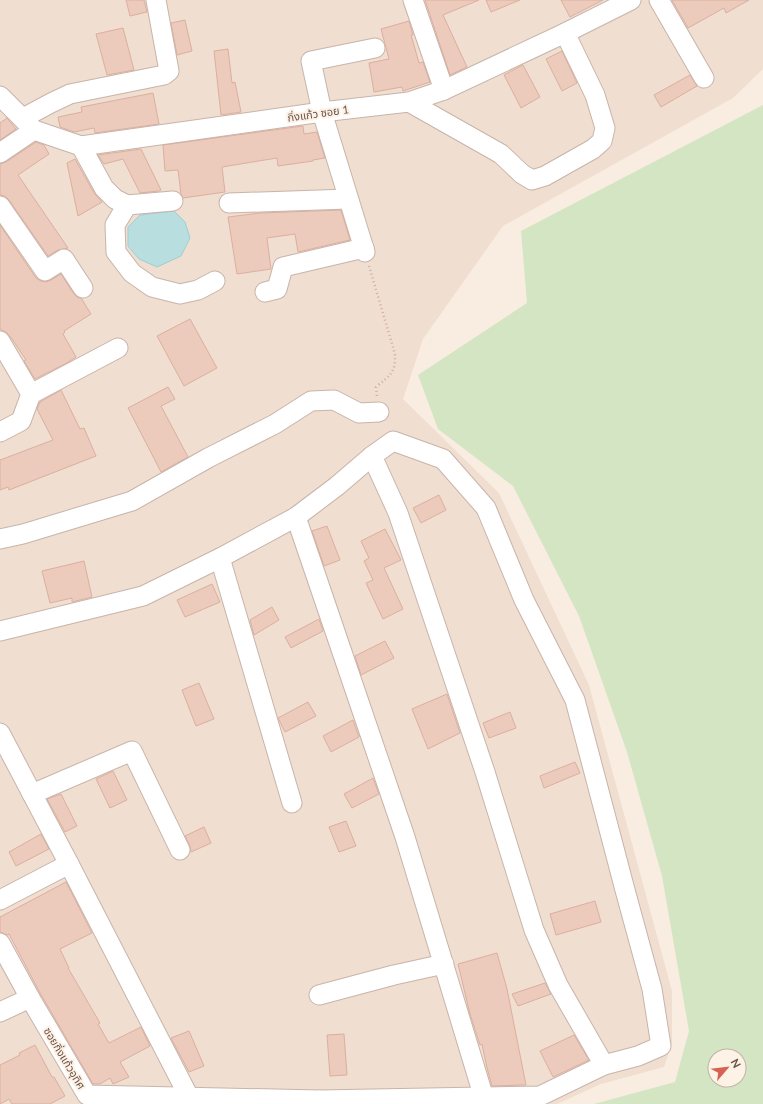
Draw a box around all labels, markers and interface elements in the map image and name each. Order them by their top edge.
street label: กิ่งแก้ว ซอย 1 [286,102,349,124]
street label: ซอยกิ่งแก้วอุทิศ [41,1025,89,1092]
north arrow [707,1048,747,1088]
text: N [729,1056,744,1070]

